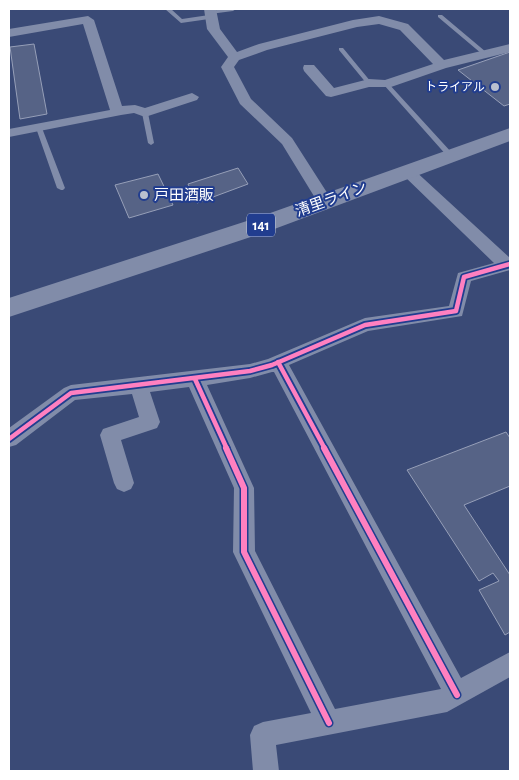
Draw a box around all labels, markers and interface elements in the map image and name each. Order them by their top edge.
place label: トライアル [425,81,485,93]
marker: トライアル [489,81,501,93]
street label: 清里ライン [293,179,369,219]
place label: 戸田酒販 [154,187,214,203]
marker: 戸田酒販 [138,189,150,201]
road number: 141 [247,214,275,236]

